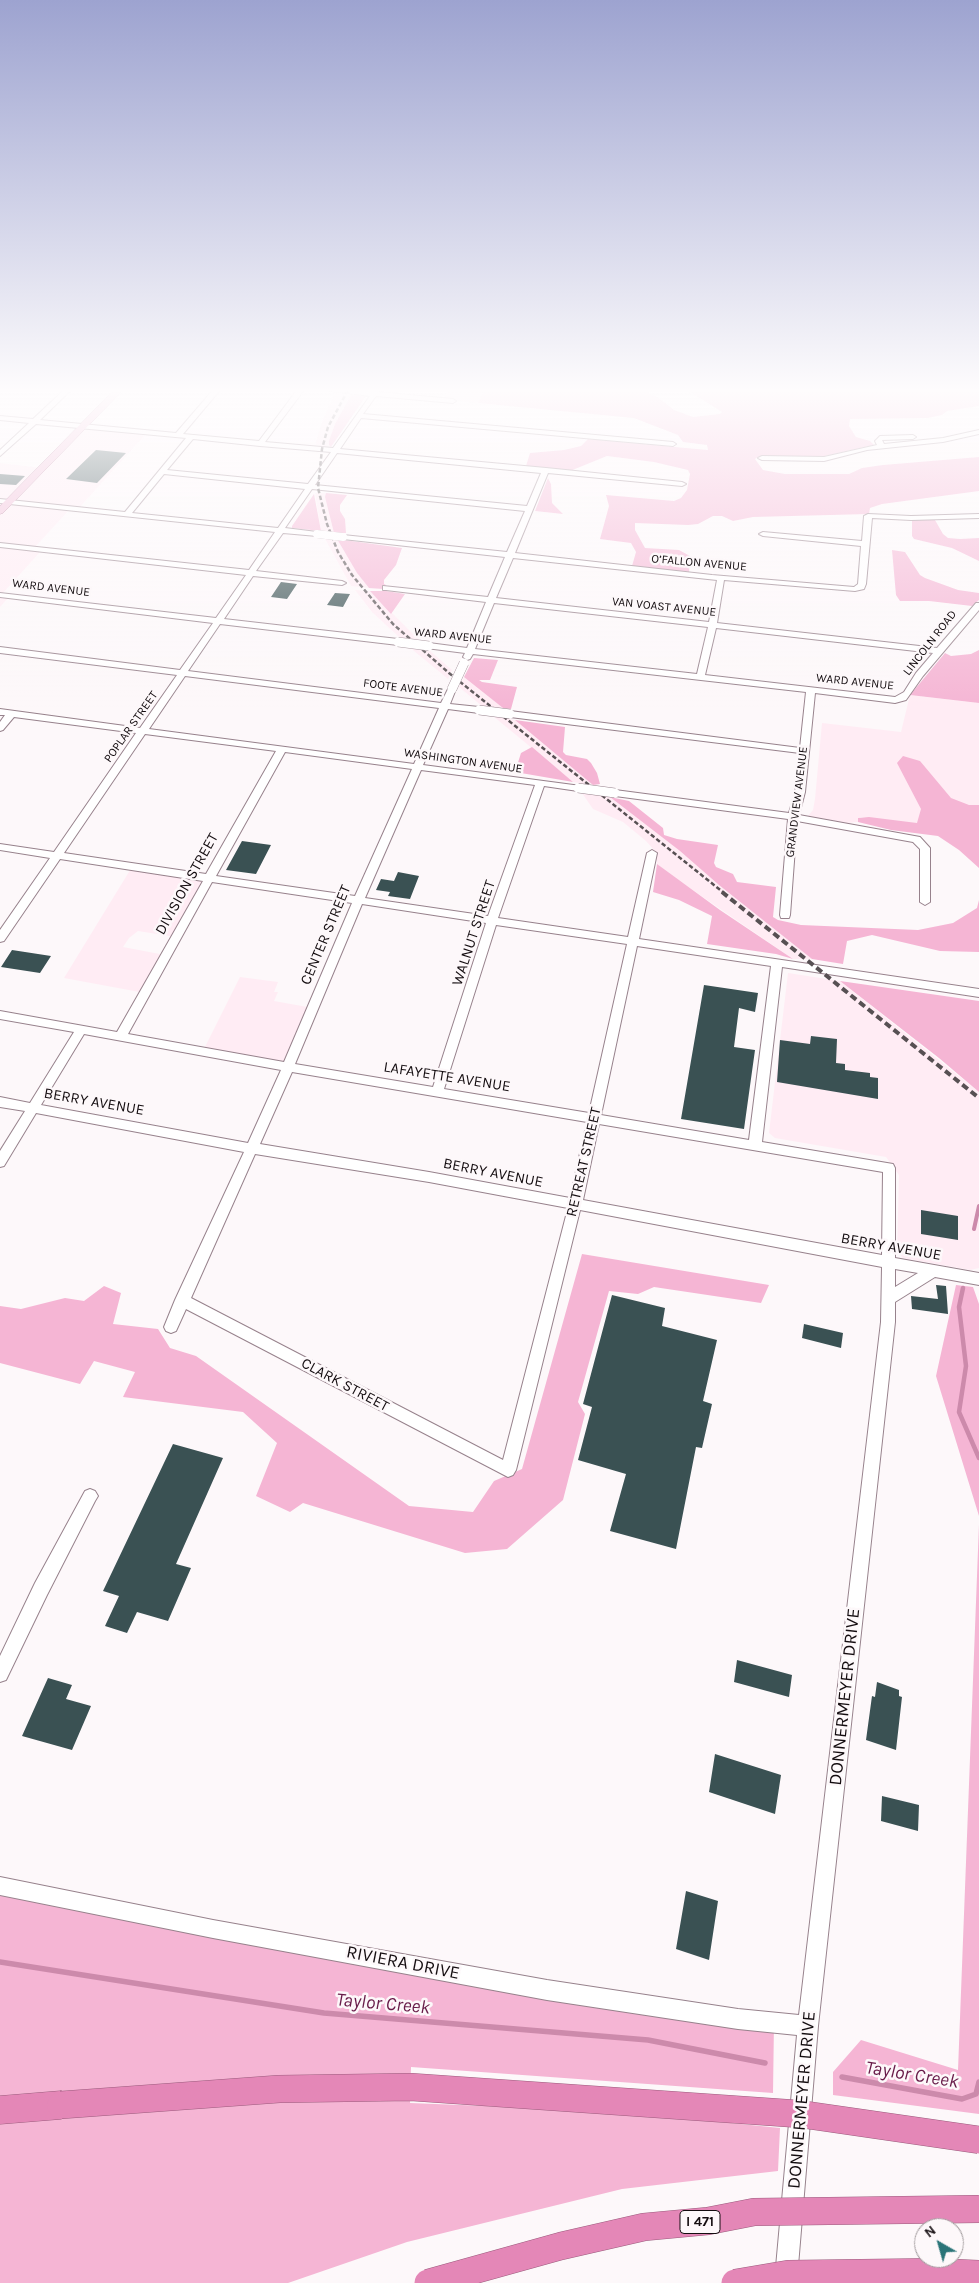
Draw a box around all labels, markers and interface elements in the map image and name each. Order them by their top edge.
street label: O’FALLON AVENUE [651,552,747,574]
street label: WARD AVENUE [11,576,91,600]
street label: VAN VOAST AVENUE [611,594,717,620]
street label: LINCOLN ROAD [900,607,960,679]
street label: WARD AVENUE [413,625,493,647]
street label: WARD AVENUE [815,671,895,693]
street label: FOOTE AVENUE [362,676,444,700]
street label: POPLAR STREET [101,689,161,765]
street label: WASHINGTON AVENUE [403,746,523,776]
street label: GRANDVIEW AVENUE [783,746,811,858]
street label: DIVISION STREET [152,830,222,938]
street label: WALNUT STREET [448,878,500,988]
street label: CENTER STREET [297,882,355,988]
street label: LAFAYETTE AVENUE [382,1058,512,1096]
street label: BERRY AVENUE [42,1084,146,1120]
street label: RETREAT STREET [563,1105,605,1219]
street label: BERRY AVENUE [441,1154,545,1192]
street label: BERRY AVENUE [839,1229,943,1265]
street label: CLARK STREET [298,1354,392,1416]
street label: DONNERMEYER DRIVE [825,1607,865,1787]
street label: RIVIERA DRIVE [344,1941,462,1985]
water label: Taylor Creek [335,1989,431,2019]
street label: DONNERMEYER DRIVE [783,2010,821,2190]
water label: Taylor Creek [864,2056,960,2094]
road number: I 471 [680,2210,720,2234]
north arrow [914,2218,964,2268]
text: N [921,2222,939,2241]

